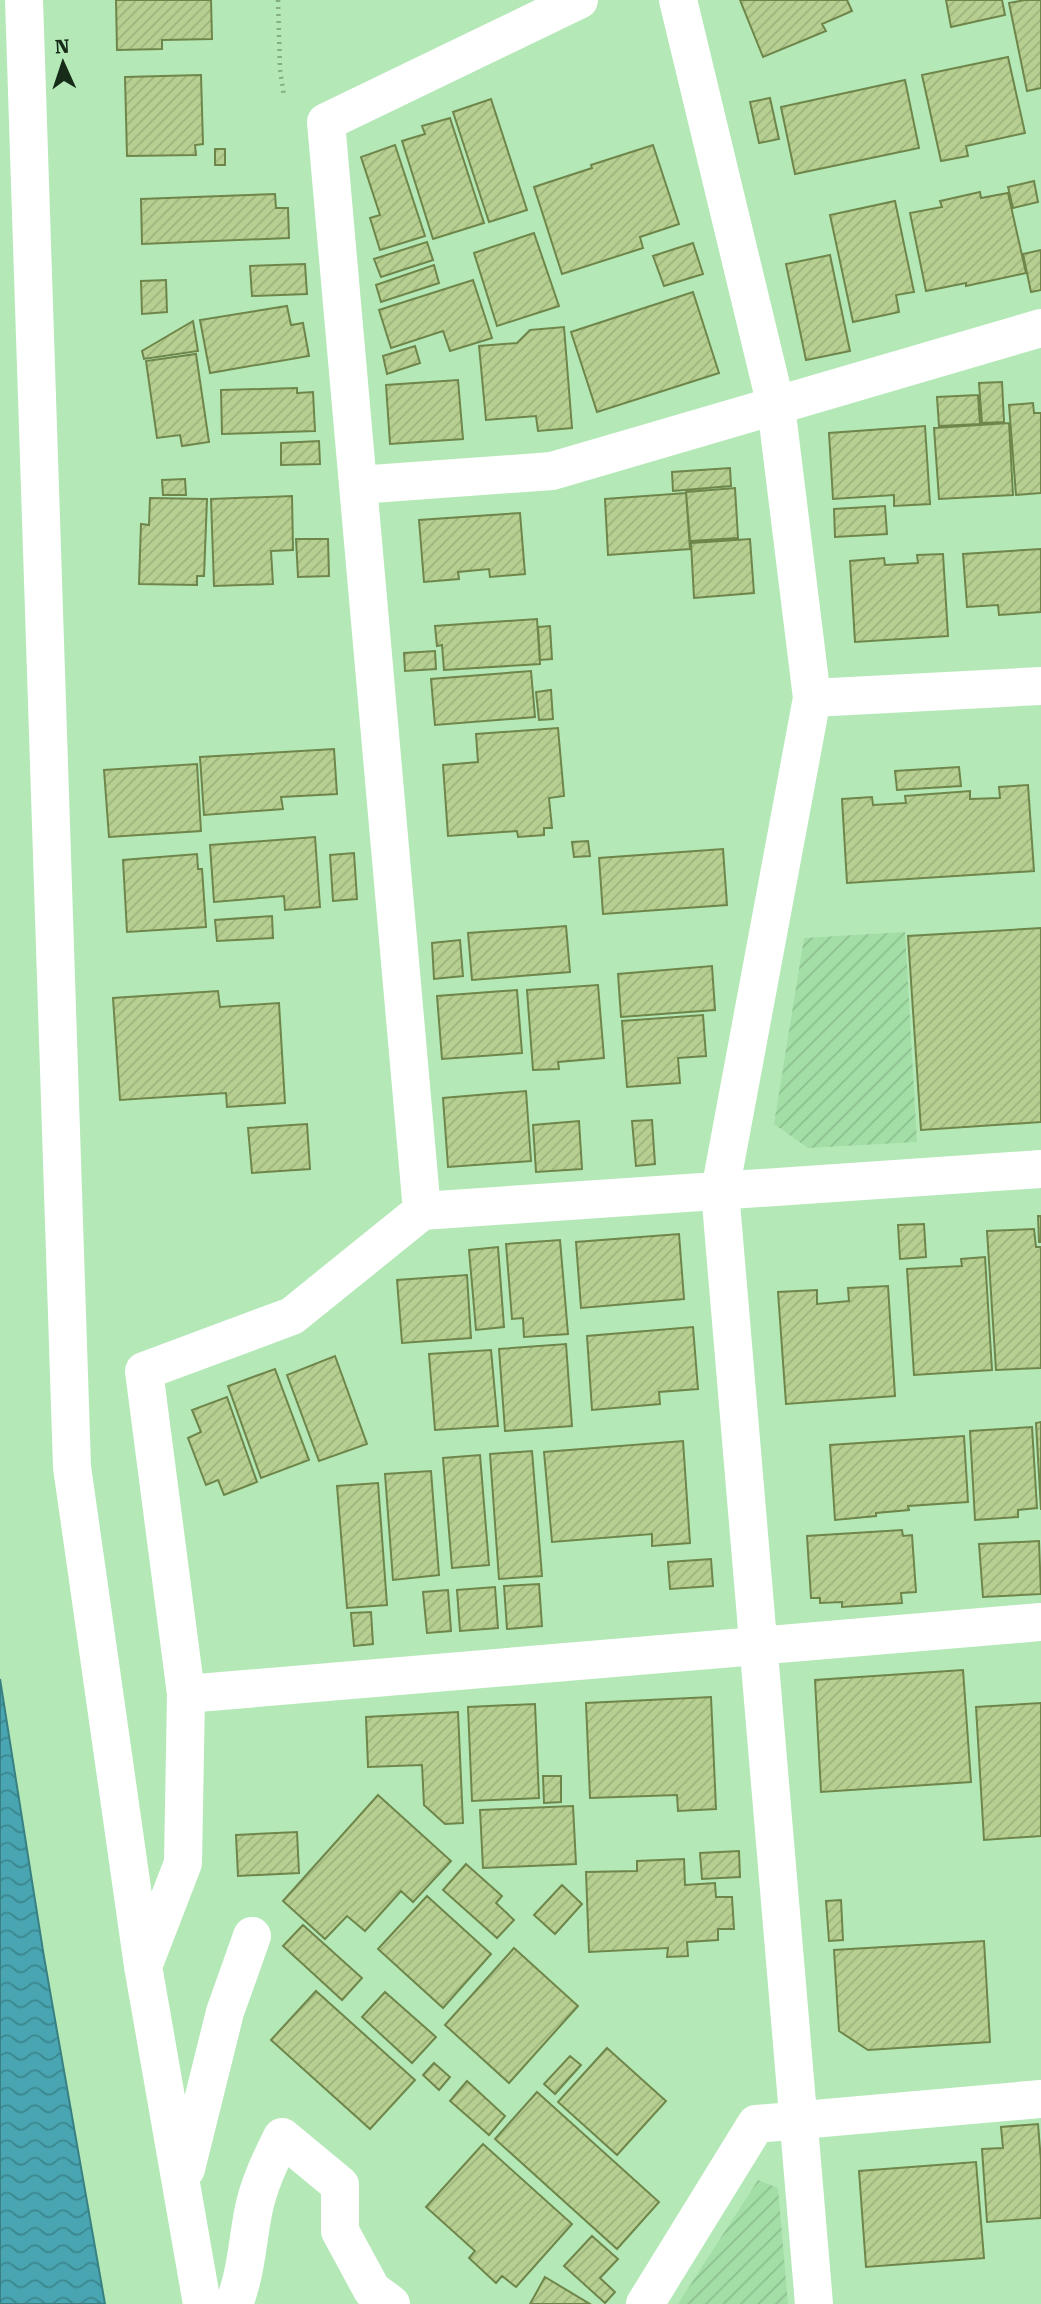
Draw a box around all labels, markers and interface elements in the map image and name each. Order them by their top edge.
north arrow [28,28,98,98]
text: N [54,35,70,58]

